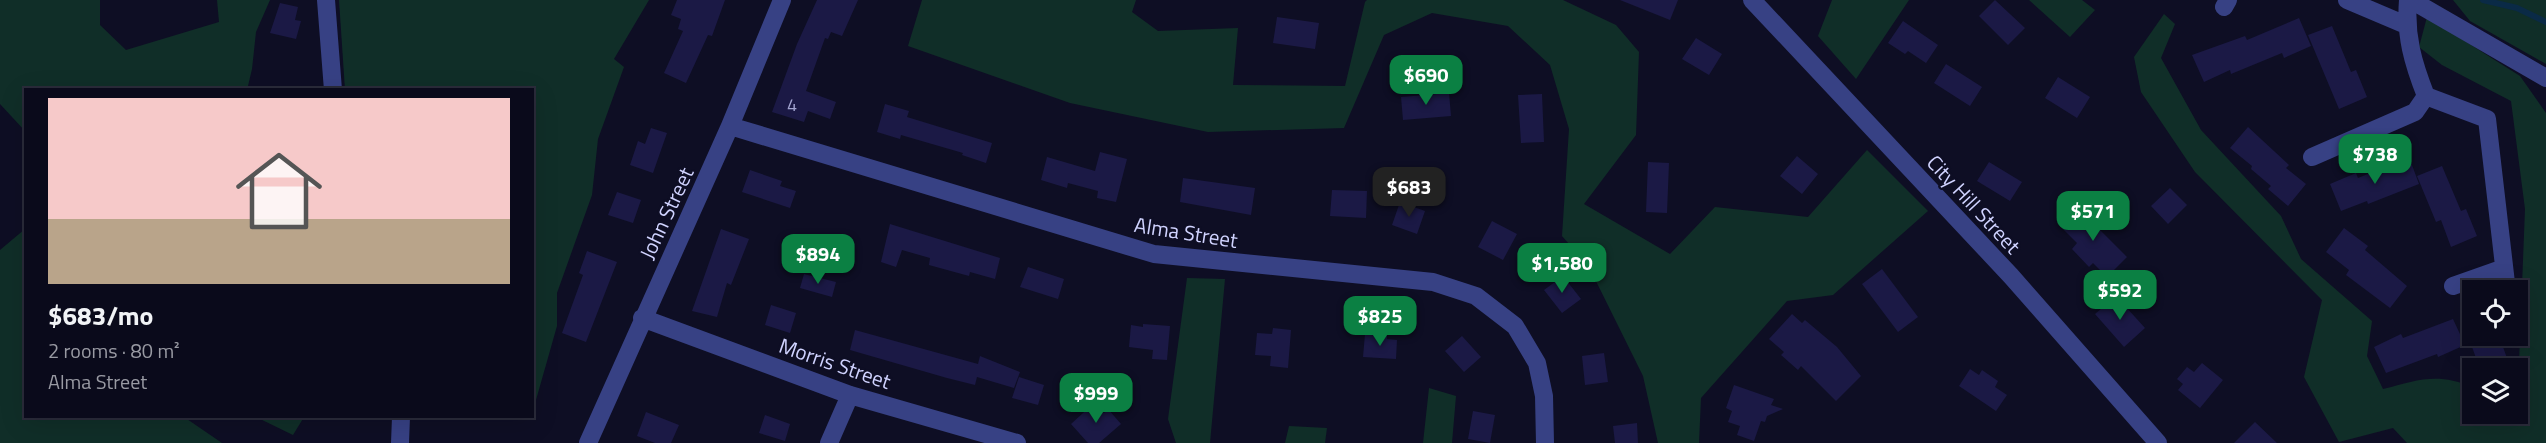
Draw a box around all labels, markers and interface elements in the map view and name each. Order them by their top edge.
pin: $690 [1390,55,1462,106]
text: $690 [1404,59,1448,90]
house number: 4 [787,91,797,118]
pin: $738 [2339,134,2411,185]
icon: home [225,137,333,245]
text: $738 [2353,138,2397,169]
street label: City Hill Street [1920,147,2029,261]
street label: John Street [631,161,702,264]
pin: $683 [1373,167,1445,218]
text: $683 [1387,171,1431,202]
pin: $571 [2057,191,2129,242]
text: $571 [2071,195,2115,226]
street label: Alma Street [1132,208,1241,256]
pin: $894 [782,234,854,285]
text: $894 [796,238,840,269]
pin: $1,580 [1513,243,1611,294]
text: $1,580 [1531,247,1593,278]
pin: $592 [2084,270,2156,321]
text: $592 [2098,274,2142,305]
map controls [2462,280,2528,424]
button: locate [2462,280,2528,346]
text: $683/mo [48,296,153,335]
pin: $825 [1344,296,1416,347]
text: $825 [1358,300,1402,331]
street label: Morris Street [775,329,896,397]
text: 2 rooms · 80 m² [48,335,180,366]
button: layers [2462,358,2528,424]
text: Alma Street [48,366,147,397]
pin: $999 [1060,373,1132,424]
text: $999 [1074,377,1118,408]

